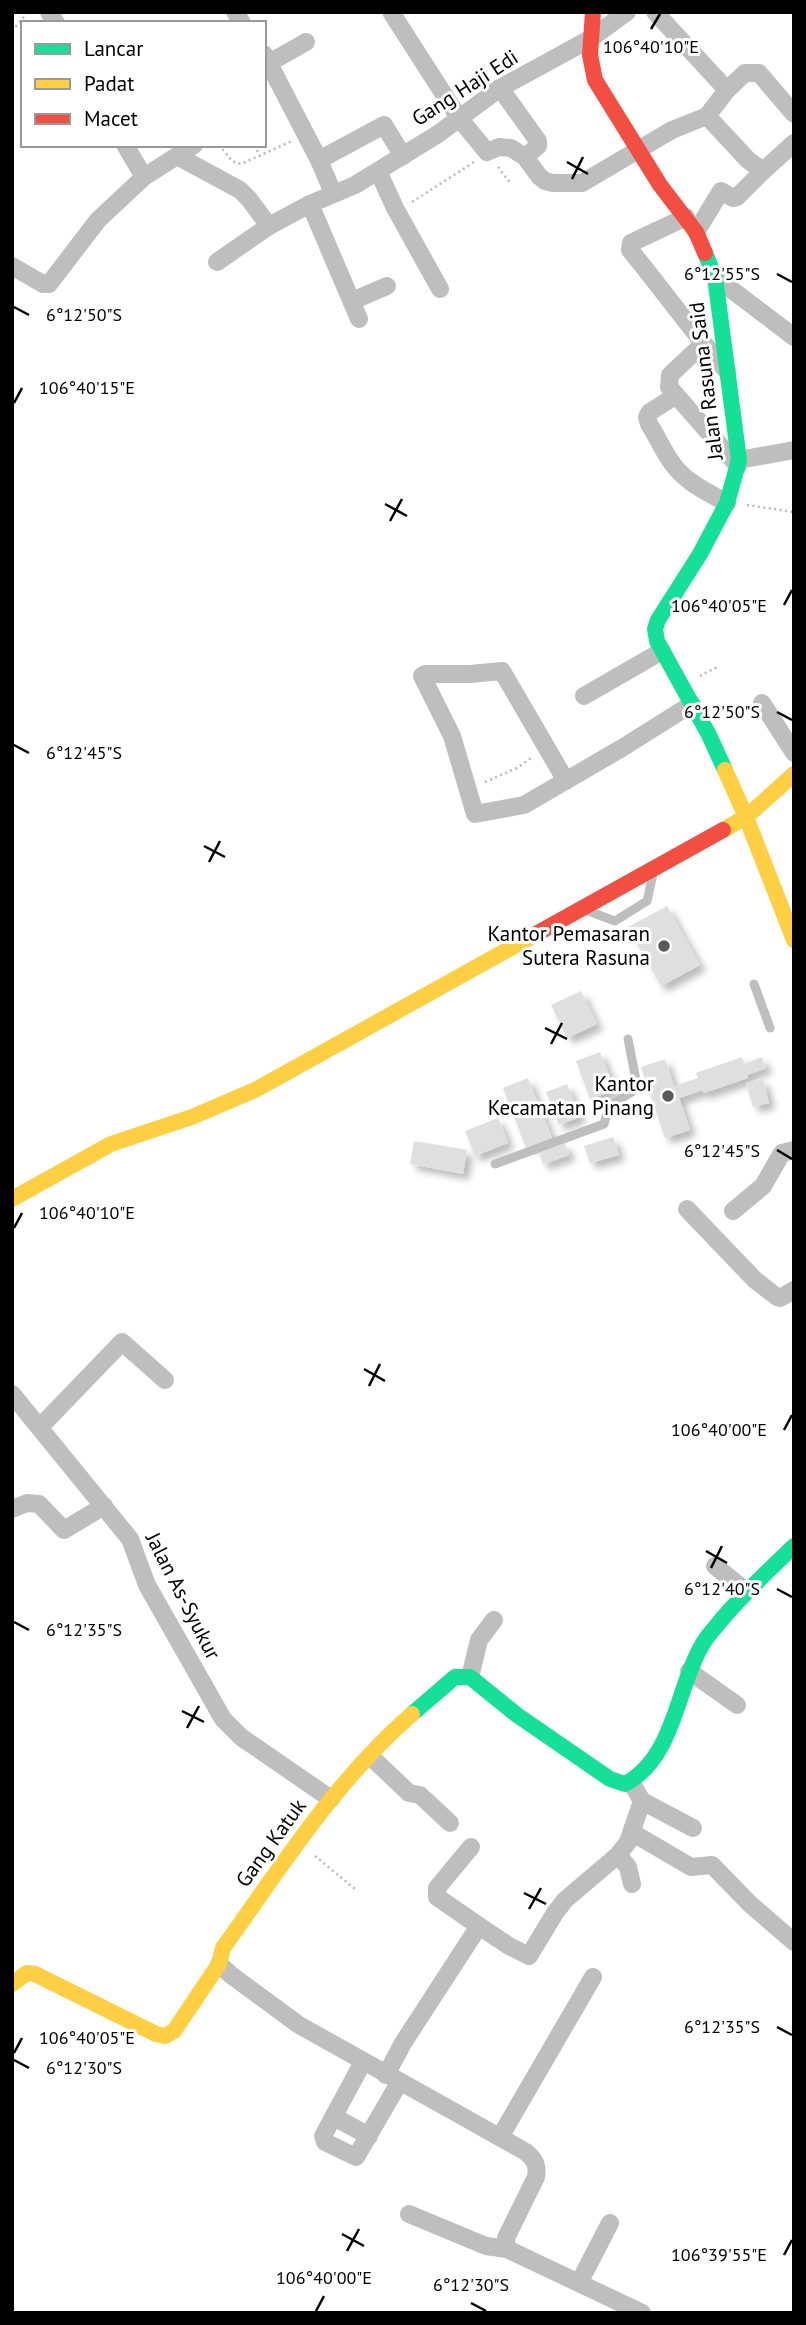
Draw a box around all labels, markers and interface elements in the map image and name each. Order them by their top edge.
legend [21,21,266,147]
text: Lancar [84,35,143,62]
text: 106°40'10"E [603,35,699,58]
street label: Gang Haji Edi [407,43,523,132]
text: Padat [84,70,134,97]
text: Macet [84,105,138,132]
text: 6°12'55"S [684,262,760,285]
street label: Jalan Rasuna Said [682,300,729,463]
text: 6°12'50"S [46,303,122,326]
text: 106°40'15"E [39,376,135,399]
text: 106°40'05"E [671,594,767,617]
text: 6°12'50"S [684,700,760,723]
text: 6°12'45"S [46,741,122,764]
place label: Kantor Pemasaran Sutera Rasuna [488,920,650,971]
marker: Kantor Pemasaran Sutera Rasuna [656,938,672,954]
place label: Kantor Kecamatan Pinang [488,1070,654,1121]
marker: Kantor Kecamatan Pinang [660,1088,676,1104]
text: 6°12'45"S [684,1139,760,1162]
text: 106°40'10"E [39,1201,135,1224]
text: 106°40'00"E [671,1418,767,1441]
street label: Jalan As-Syukur [139,1527,227,1664]
text: 6°12'40"S [684,1577,760,1600]
text: 6°12'35"S [46,1618,122,1641]
street label: Gang Katuk [229,1793,312,1892]
text: 6°12'35"S [684,2015,760,2038]
text: 106°40'05"E [39,2026,135,2049]
text: 6°12'30"S [46,2056,122,2079]
text: 106°39'55"E [671,2243,767,2266]
text: 106°40'00"E [276,2266,372,2289]
text: 6°12'30"S [433,2273,509,2296]

